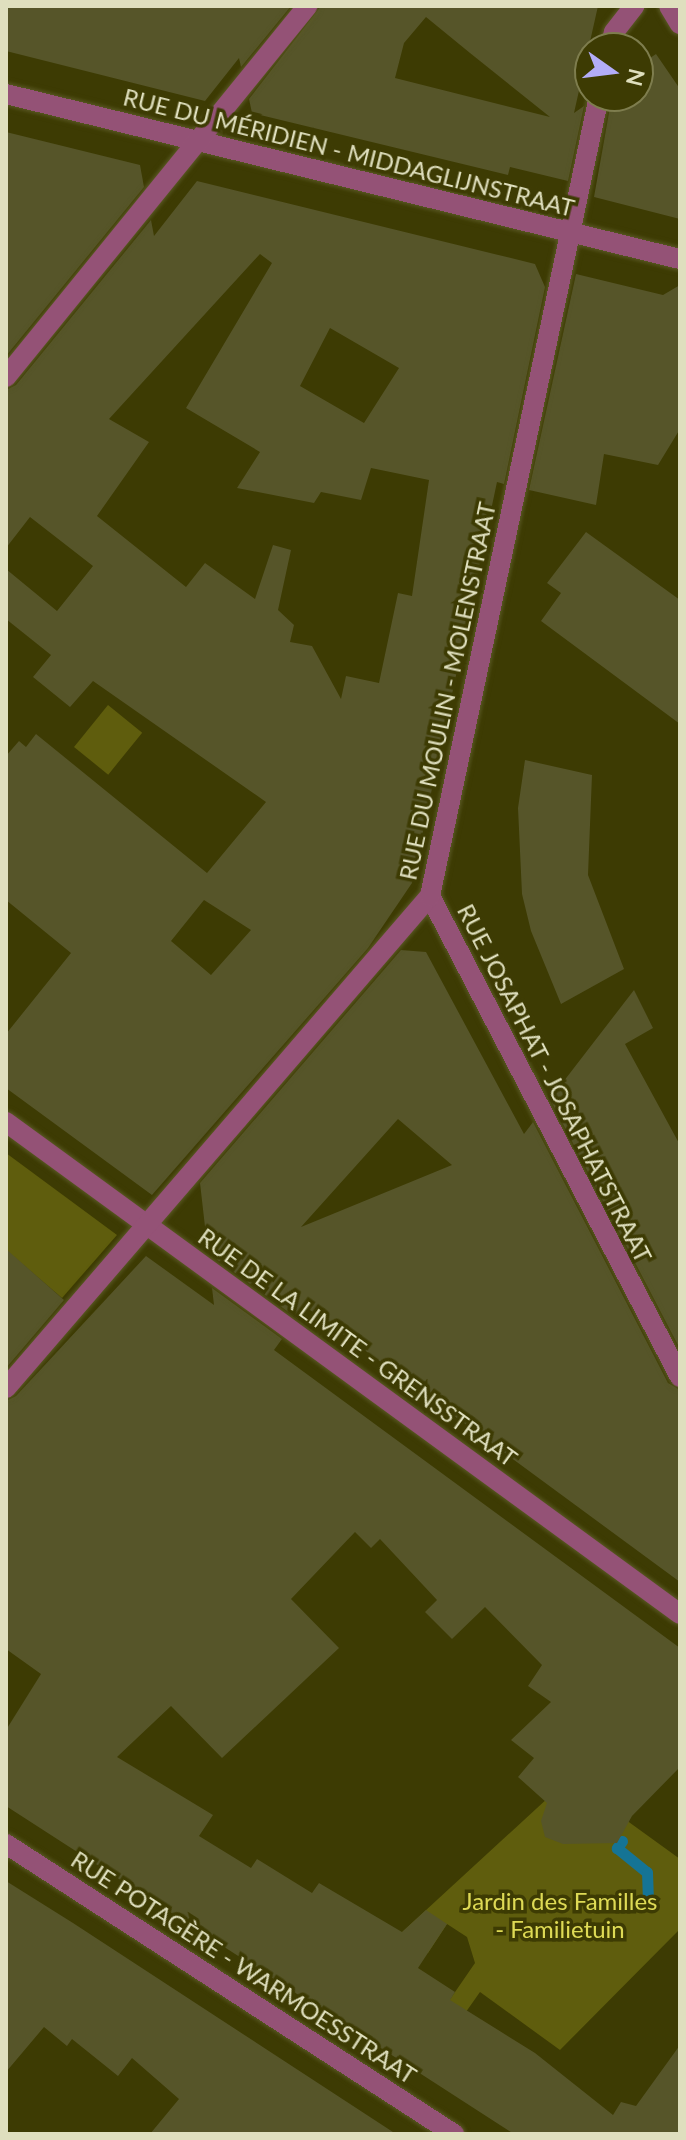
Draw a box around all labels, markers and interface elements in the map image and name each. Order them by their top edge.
north arrow [574,32,654,112]
text: N [621,66,651,89]
street label: RUE DU MÉRIDIEN - MIDDAGLIJNSTRAAT [120,82,578,222]
street label: RUE DU MOULIN - MOLENSTRAAT [393,499,501,883]
street label: RUE JOSAPHAT - JOSAPHATSTRAAT [451,898,659,1268]
street label: RUE DE LA LIMITE - GRENSSTRAAT [193,1221,523,1473]
street label: RUE POTAGÈRE - WARMOESSTRAAT [66,1844,422,2090]
park label: Jardin des Familles - Familietuin [463,1887,657,1943]

